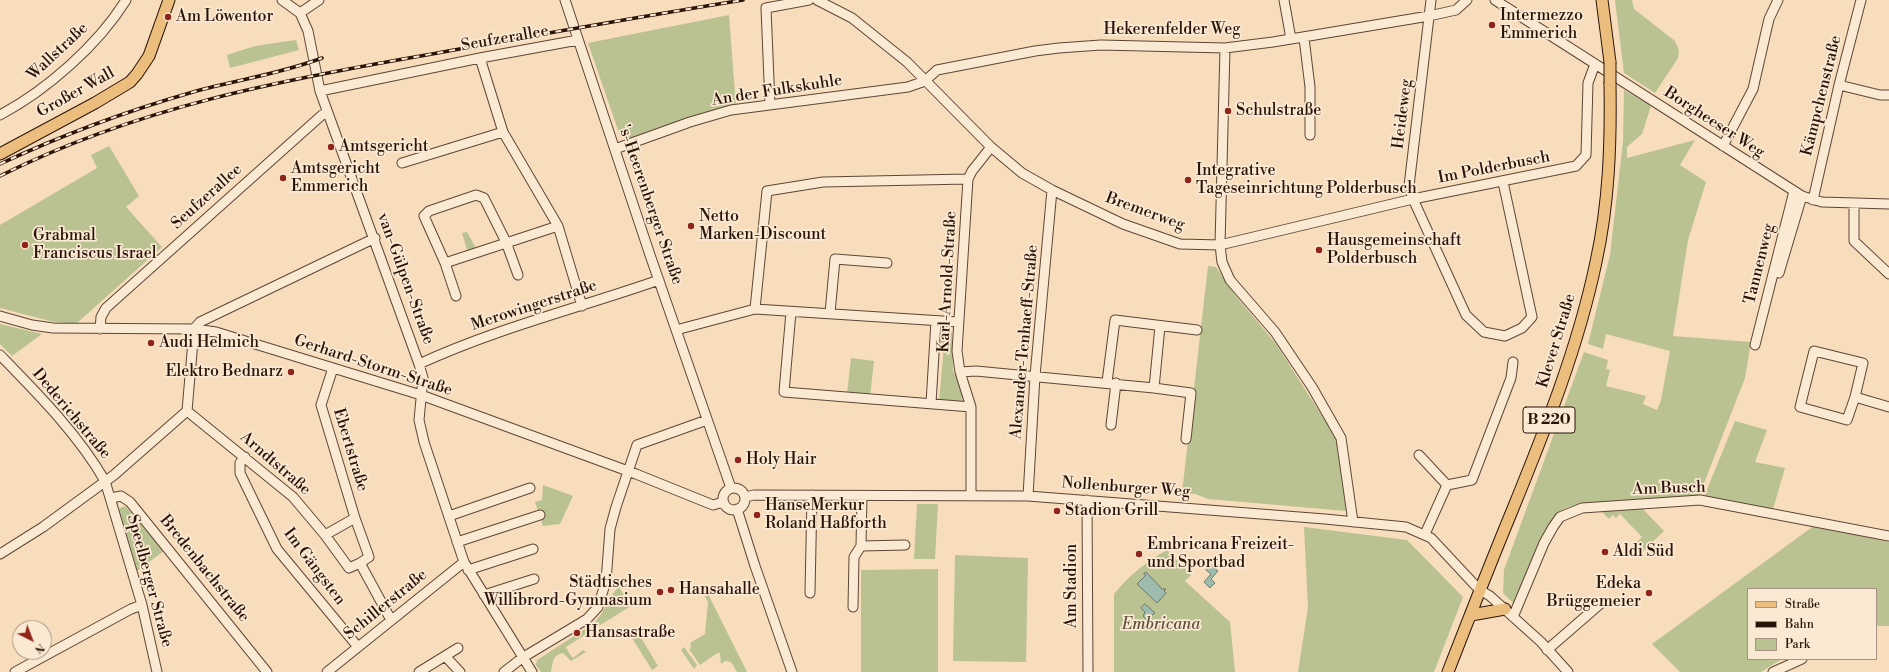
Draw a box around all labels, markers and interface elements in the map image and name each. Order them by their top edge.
place label: Intermezzo Emmerich [1500,6,1583,44]
place label: Am Löwentor [176,7,274,27]
marker: Am Löwentor [163,12,173,22]
street label: Wallstraße [24,19,92,85]
street label: Hekerenfelder Weg [1103,20,1241,40]
marker: Intermezzo Emmerich [1487,20,1497,30]
street label: Seufzerallee [460,22,550,56]
street label: Kämpchenstraße [1798,34,1846,158]
street label: Großer Wall [34,64,118,122]
street label: An der Fulkskuhle [710,71,844,111]
street label: Heideweg [1389,78,1417,150]
street label: Borgheeser Weg [1660,83,1768,163]
place label: Schulstraße [1236,101,1321,121]
marker: Schulstraße [1223,106,1233,116]
street label: 's-Heerenberger Straße [614,123,686,287]
place label: Amtsgericht [339,137,429,157]
marker: Amtsgericht [326,142,336,152]
street label: Im Polderbusch [1436,148,1552,188]
place label: Amtsgericht Emmerich [291,159,381,197]
street label: Seufzerallee [168,160,246,234]
place label: Integrative Tageseinrichtung Polderbusch [1196,161,1417,199]
marker: Amtsgericht Emmerich [278,173,288,183]
marker: Integrative Tageseinrichtung Polderbusch [1183,175,1193,185]
street label: Bremerweg [1103,189,1187,235]
place label: Netto Marken-Discount [699,207,826,245]
street label: van-Gülpen-Straße [372,211,438,347]
street label: Karl-Arnold-Straße [935,211,961,353]
marker: Netto Marken-Discount [686,221,696,231]
street label: Tannenweg [1741,222,1779,306]
place label: Grabmal Franciscus Israel [33,226,157,264]
place label: Hausgemeinschaft Polderbusch [1327,231,1462,269]
marker: Grabmal Franciscus Israel [20,240,30,250]
street label: Alexander-Tenhaeff-Straße [1007,244,1043,440]
marker: Hausgemeinschaft Polderbusch [1314,245,1324,255]
street label: Merowingerstraße [469,277,599,335]
street label: Klever Straße [1534,292,1580,390]
street label: Gerhard-Storm-Straße [291,331,455,401]
place label: Audi Helmich [159,333,259,353]
marker: Audi Helmich [146,338,156,348]
place label: Elektro Bednarz [165,362,283,382]
street label: Dederichstraße [27,365,115,463]
marker: Elektro Bednarz [286,367,296,377]
street label: Ebertstraße [328,406,372,494]
road number: B 220 [1523,407,1575,433]
street label: Arndtstraße [236,428,314,500]
place label: Holy Hair [746,450,817,470]
marker: Holy Hair [733,455,743,465]
street label: Nollenburger Weg [1061,474,1191,502]
street label: Am Busch [1632,478,1706,500]
place label: HanseMerkur Roland Haßforth [765,496,887,534]
place label: Stadion Grill [1065,501,1158,521]
marker: Stadion Grill [1052,506,1062,516]
marker: HanseMerkur Roland Haßforth [752,510,762,520]
street label: Bredenbachstraße [155,512,253,626]
street label: Speelberger Straße [122,513,176,649]
street label: Im Gängsten [279,525,349,609]
place label: Embricana Freizeit- und Sportbad [1147,535,1294,573]
place label: Aldi Süd [1613,542,1674,562]
street label: Am Stadion [1062,544,1082,628]
marker: Aldi Süd [1600,547,1610,557]
marker: Embricana Freizeit- und Sportbad [1134,549,1144,559]
street label: Schillerstraße [341,566,431,644]
place label: Städtisches Willibrord-Gymnasium [484,573,652,611]
place label: Edeka Brüggemeier [1546,574,1641,612]
place label: Hansahalle [679,580,760,600]
marker: Hansahalle [666,585,676,595]
marker: Städtisches Willibrord-Gymnasium [655,587,665,597]
marker: Edeka Brüggemeier [1644,588,1654,598]
legend [1747,588,1877,660]
text: Straße [1785,597,1820,612]
park label: Embricana [1122,615,1200,635]
text: Bahn [1785,617,1814,632]
north arrow [12,620,52,660]
place label: Hansastraße [585,623,675,643]
marker: Hansastraße [572,628,582,638]
text: Park [1785,637,1810,652]
text: N [31,640,47,656]

